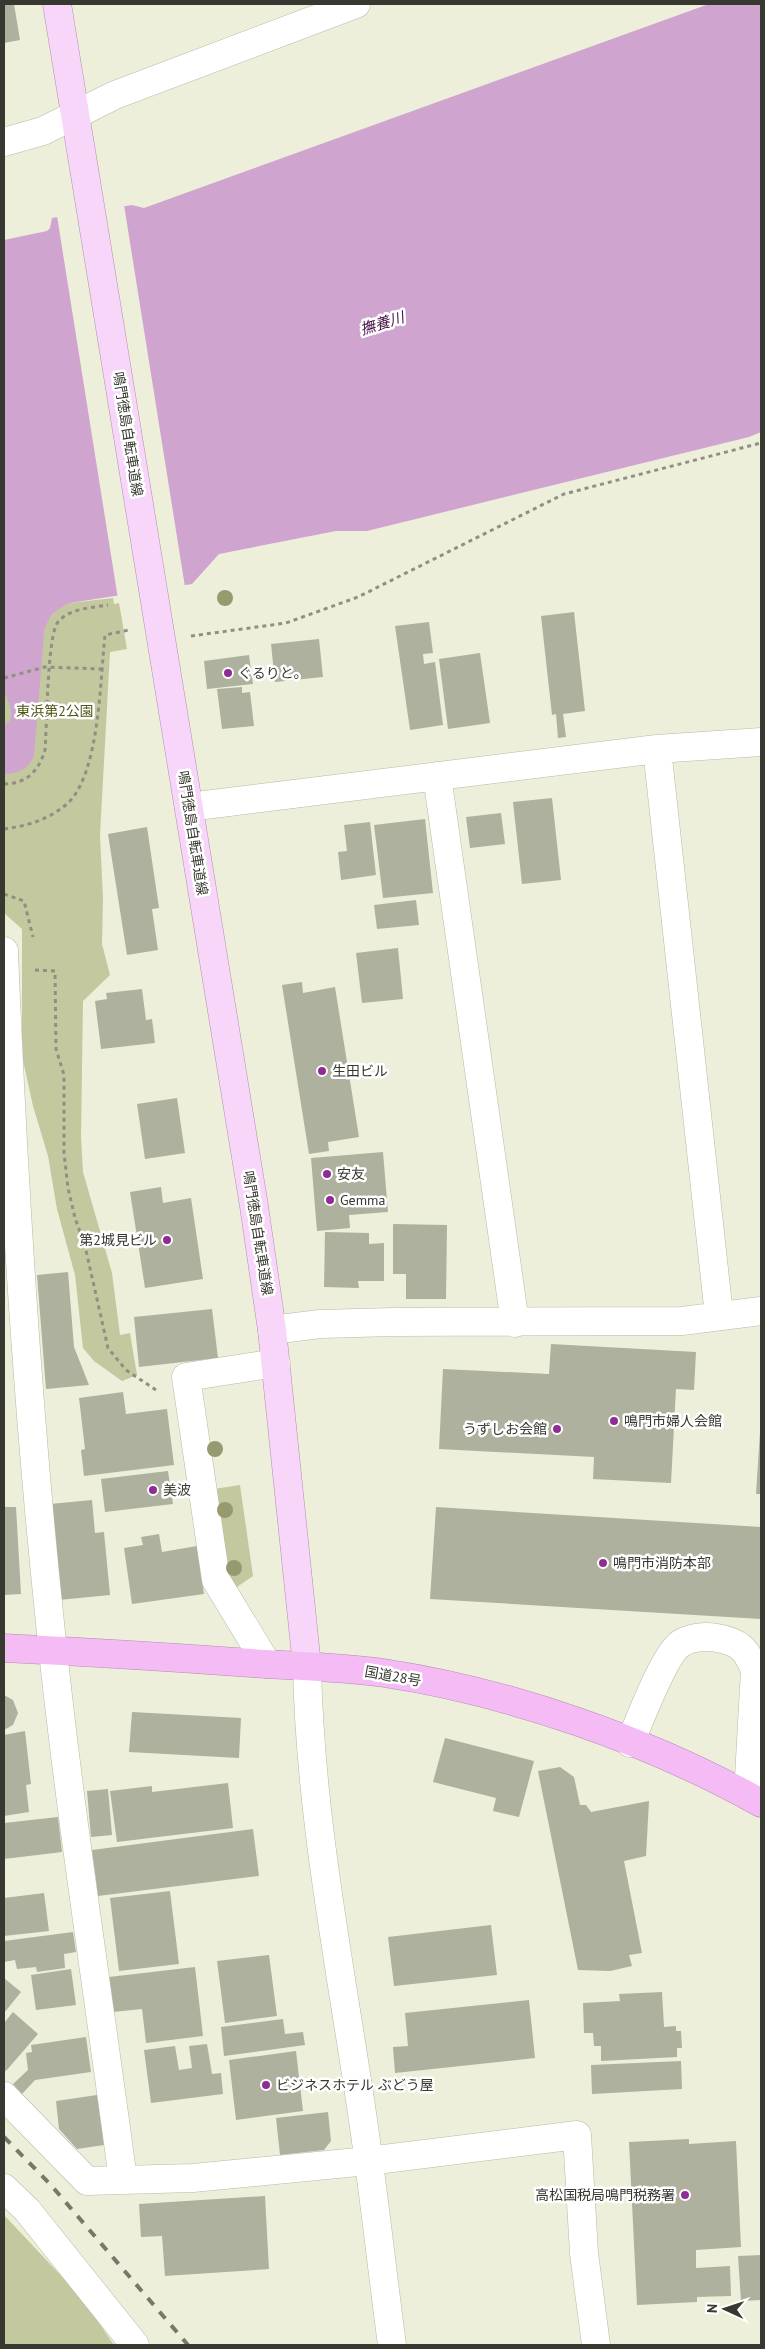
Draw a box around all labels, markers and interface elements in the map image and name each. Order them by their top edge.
water label: 撫養川 [358,307,408,339]
street label: 鳴門徳島自転車道線 [109,370,147,498]
place label: ぐるりと。 [238,664,308,682]
marker: ぐるりと。 [222,667,234,679]
park label: 東浜第2公園 [16,702,94,720]
street label: 鳴門徳島自転車道線 [174,769,212,897]
place label: 生田ビル [332,1062,388,1080]
marker: 生田ビル [316,1065,328,1077]
place label: 安友 [337,1165,365,1183]
marker: 安友 [321,1168,333,1180]
street label: 鳴門徳島自転車道線 [239,1169,277,1297]
place label: Gemma [340,1191,385,1209]
marker: Gemma [324,1194,336,1206]
place label: 第2城見ビル [79,1231,157,1249]
marker: 第2城見ビル [161,1234,173,1246]
place label: 鳴門市婦人会館 [624,1412,722,1430]
marker: 鳴門市婦人会館 [608,1415,620,1427]
place label: うずしお会館 [463,1420,547,1438]
marker: うずしお会館 [551,1423,563,1435]
place label: 美波 [163,1481,191,1499]
marker: 美波 [147,1484,159,1496]
place label: 鳴門市消防本部 [613,1554,711,1572]
marker: 鳴門市消防本部 [597,1557,609,1569]
street label: 国道28号 [363,1662,423,1690]
place label: ビジネスホテル ぶどう屋 [276,2076,434,2094]
marker: ビジネスホテル ぶどう屋 [260,2079,272,2091]
place label: 高松国税局鳴門税務署 [535,2186,675,2204]
marker: 高松国税局鳴門税務署 [679,2189,691,2201]
north arrow [700,2284,750,2334]
text: N [703,2303,721,2313]

